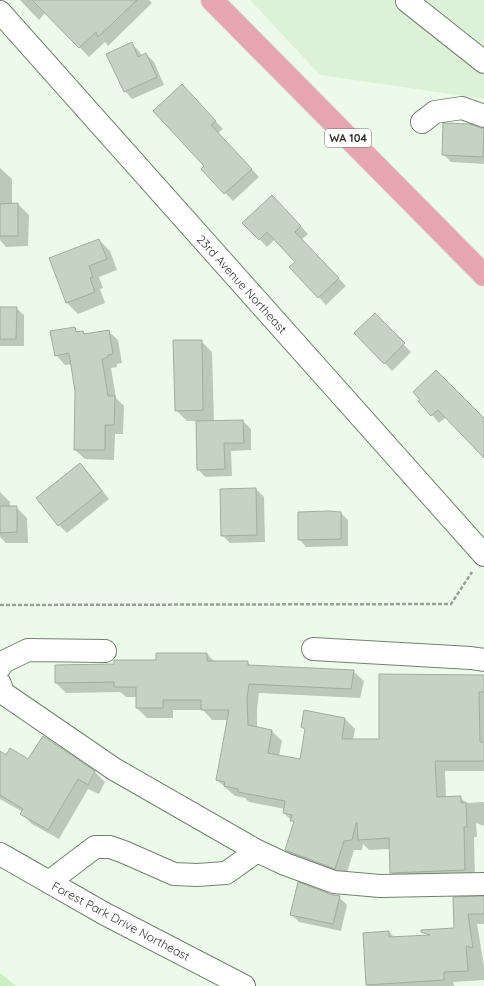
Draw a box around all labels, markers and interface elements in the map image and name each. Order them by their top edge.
road number: WA 104 [325,129,371,147]
street label: 23rd Avenue Northeast [194,232,290,336]
street label: Forest Park Drive Northeast [49,878,193,964]

